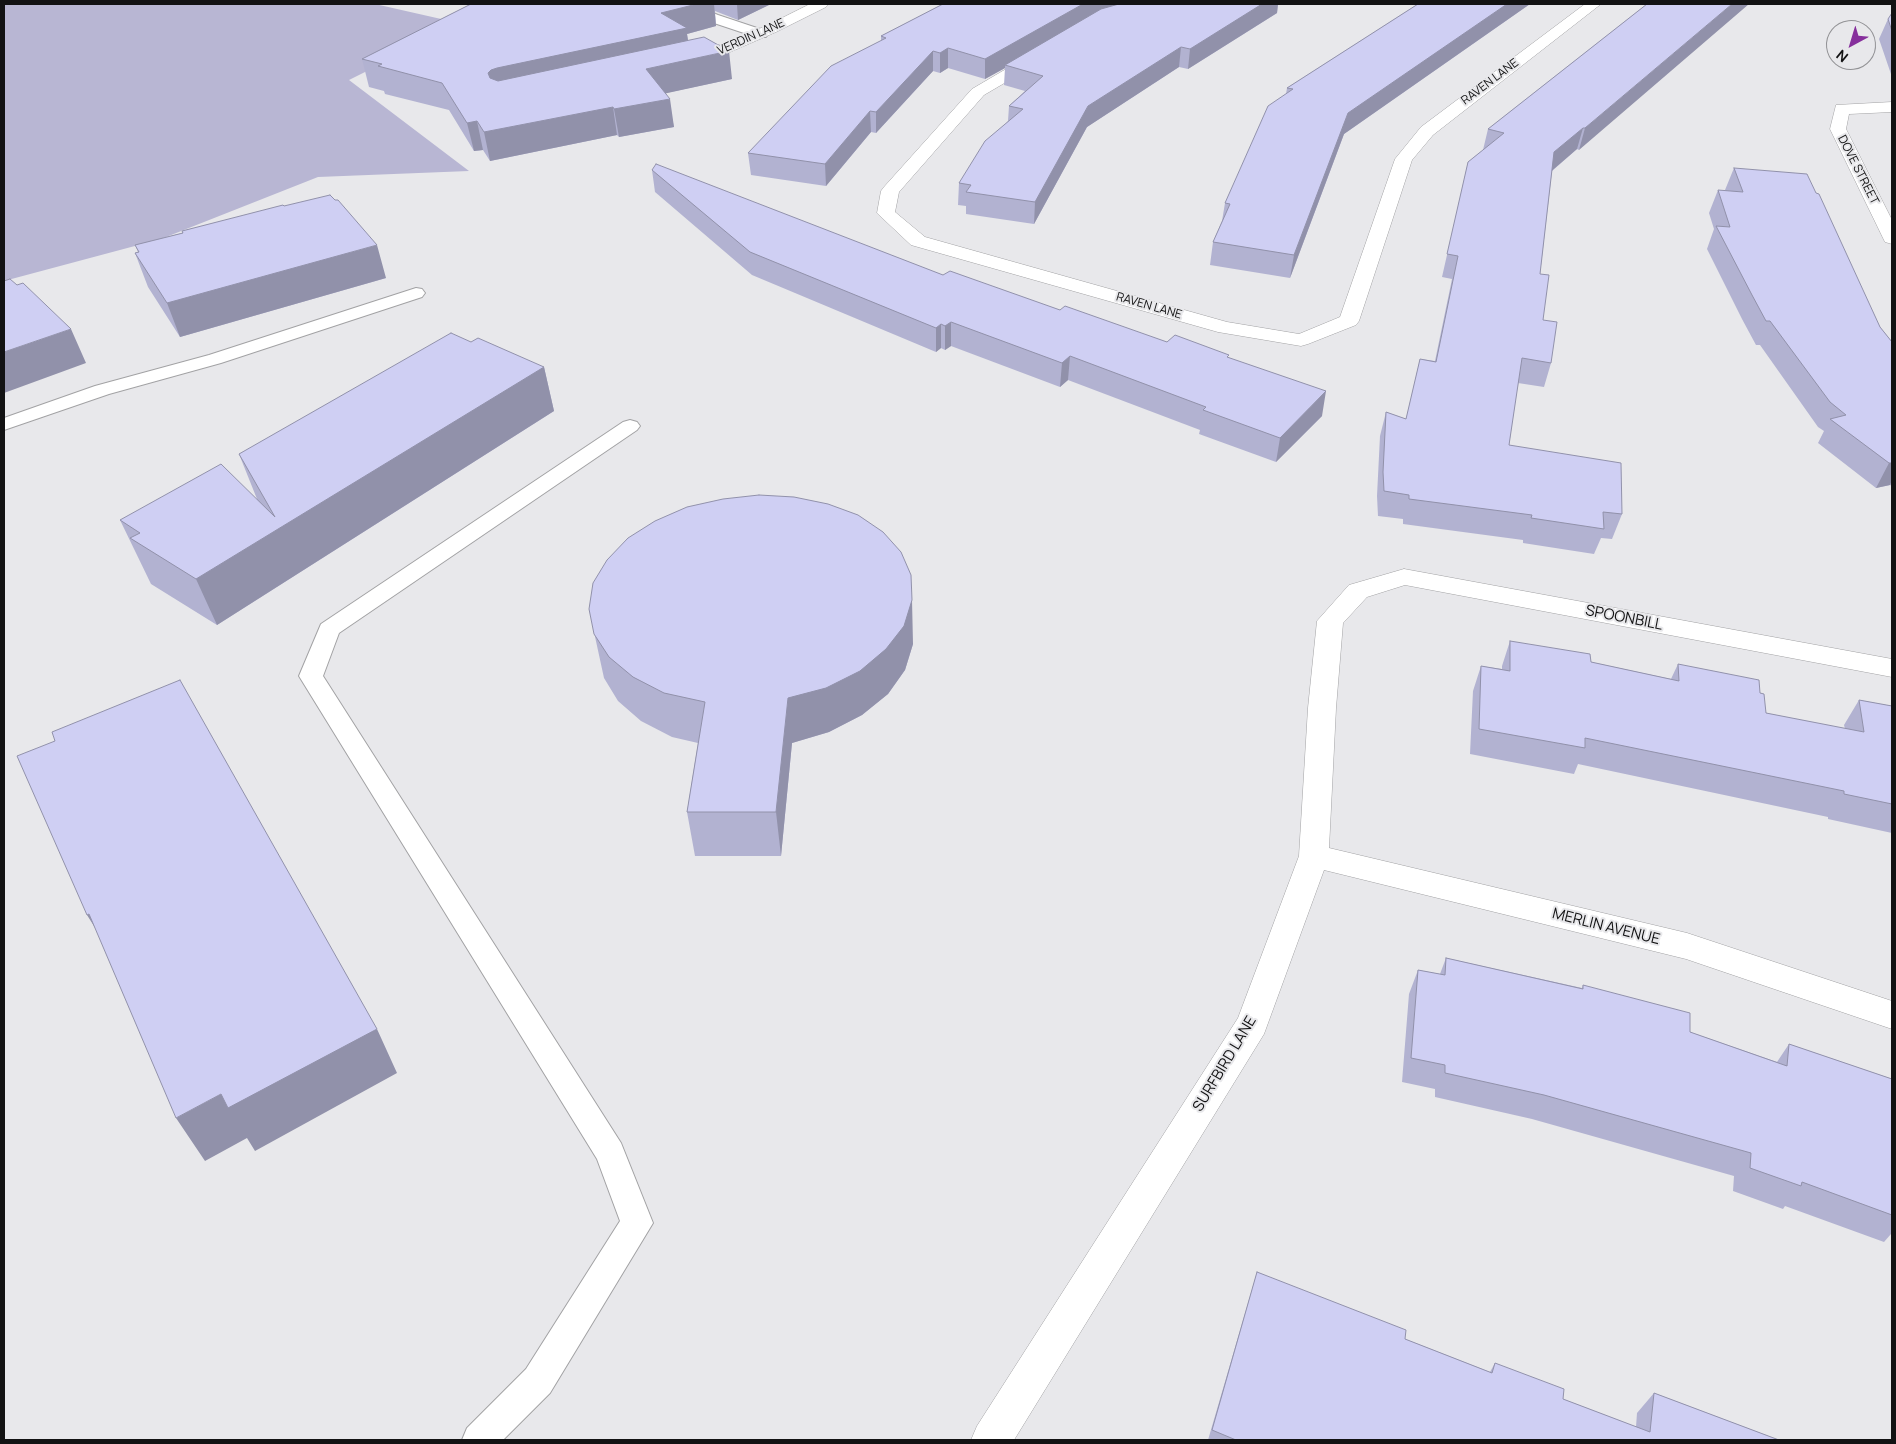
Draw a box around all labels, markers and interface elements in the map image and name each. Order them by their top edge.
street label: VERDIN LANE [715,16,787,58]
north arrow [1826,20,1876,70]
text: N [1832,46,1852,67]
street label: RAVEN LANE [1459,56,1521,108]
street label: DOVE STREET [1834,133,1882,207]
street label: RAVEN LANE [1114,290,1184,322]
street label: SPOONBILL [1584,602,1664,634]
street label: MERLIN AVENUE [1550,905,1662,949]
street label: SURFBIRD LANE [1189,1013,1261,1115]

